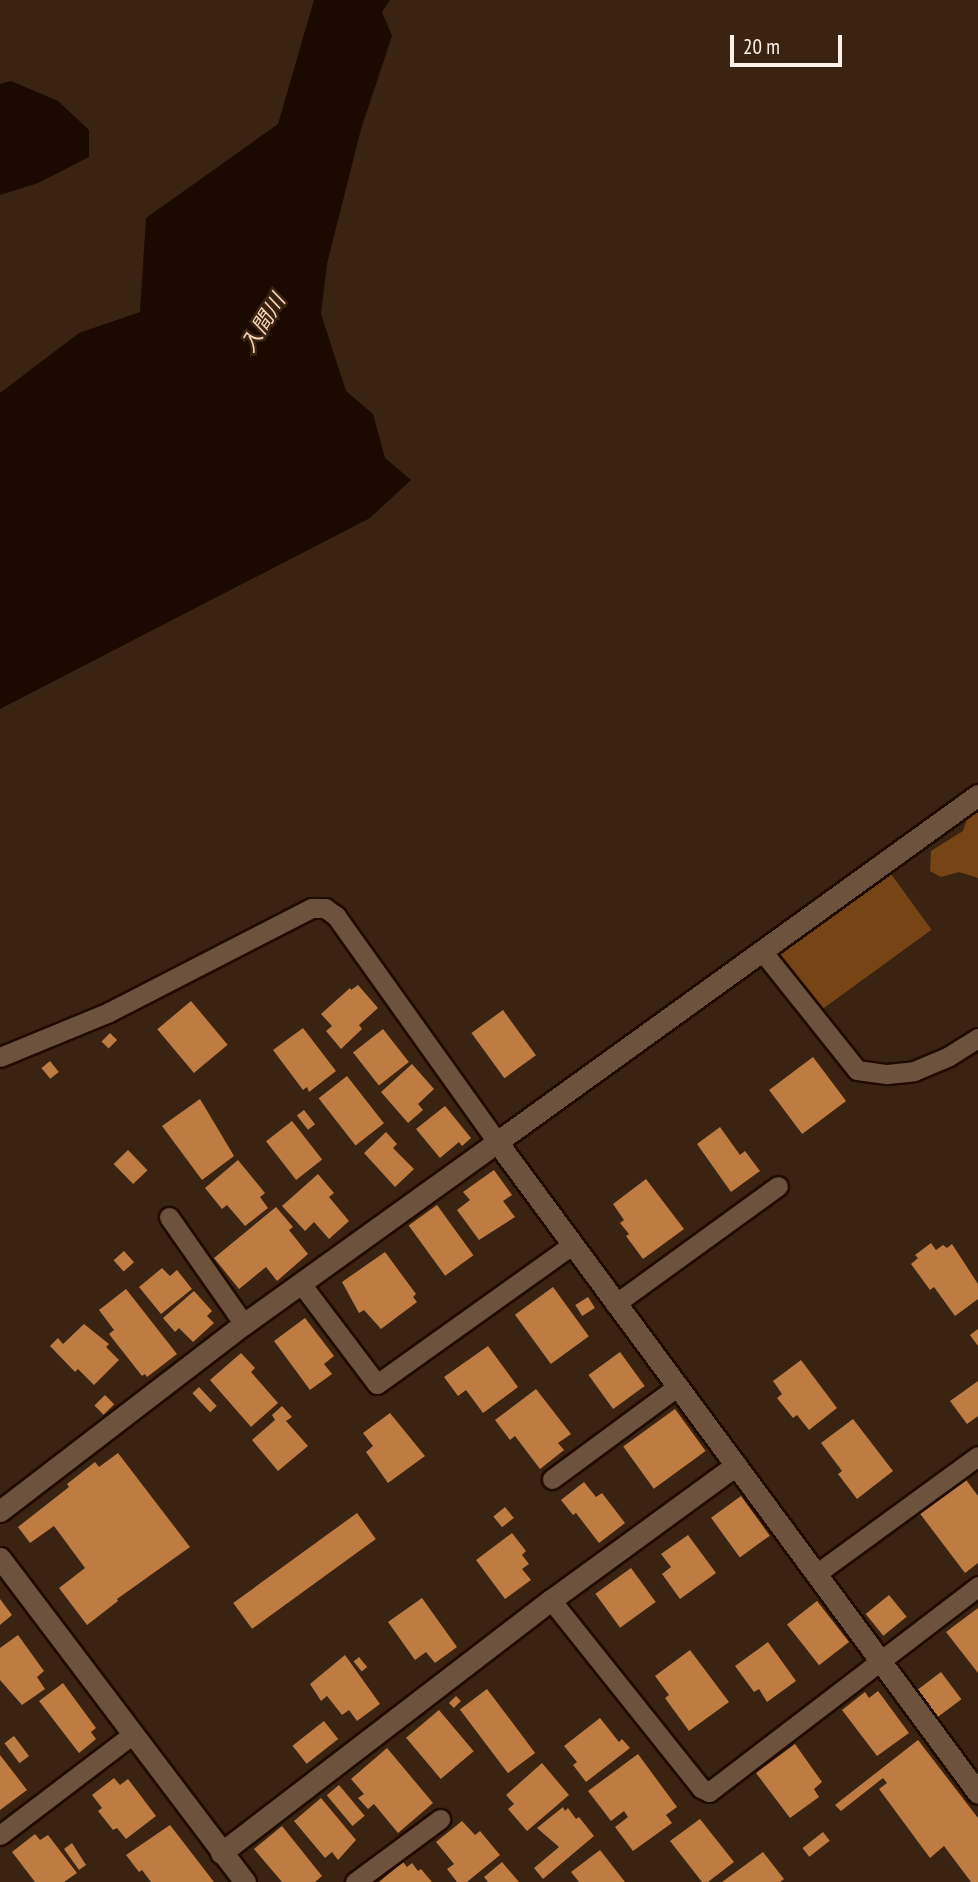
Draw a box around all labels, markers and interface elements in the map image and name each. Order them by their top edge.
scale bar [733,21,845,65]
text: 20 m [743,33,780,60]
water label: 入間川 [236,290,290,356]

